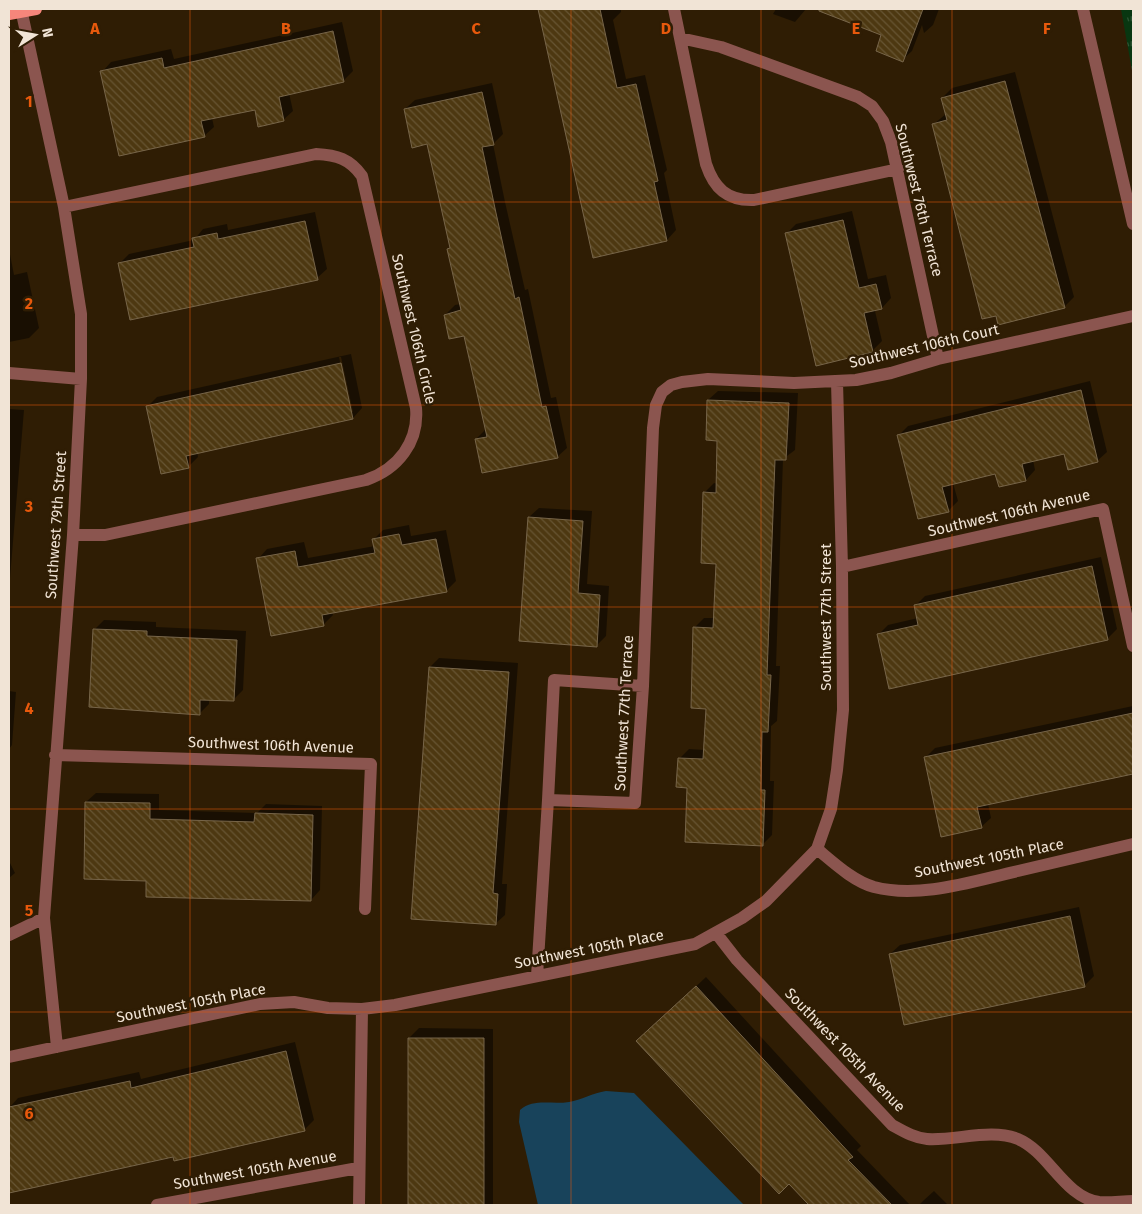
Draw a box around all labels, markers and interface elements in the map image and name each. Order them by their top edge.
north arrow [10,10,60,60]
text: A [89,19,100,38]
text: B [281,19,291,38]
text: C [471,19,481,38]
text: D [661,19,671,38]
text: E [852,19,860,38]
text: F [1043,19,1051,38]
text: N [38,26,57,39]
text: 1 [25,92,33,111]
street label: Southwest 76th Terrace [891,122,947,278]
street label: Southwest 106th Circle [388,252,440,406]
text: 2 [25,294,33,313]
street label: Southwest 106th Court [847,320,1001,372]
street label: Southwest 79th Street [42,450,70,600]
street label: Southwest 106th Avenue [926,486,1092,540]
text: 3 [24,497,33,516]
street label: Southwest 77th Street [817,543,835,691]
street label: Southwest 77th Terrace [611,635,637,791]
text: 4 [24,699,34,718]
street label: Southwest 106th Avenue [188,733,354,757]
street label: Southwest 105th Place [913,835,1065,881]
text: 5 [25,901,34,920]
street label: Southwest 105th Place [513,926,665,972]
street label: Southwest 105th Place [115,980,267,1026]
street label: Southwest 105th Avenue [781,984,909,1116]
text: 6 [24,1104,34,1123]
street label: Southwest 105th Avenue [172,1147,338,1193]

